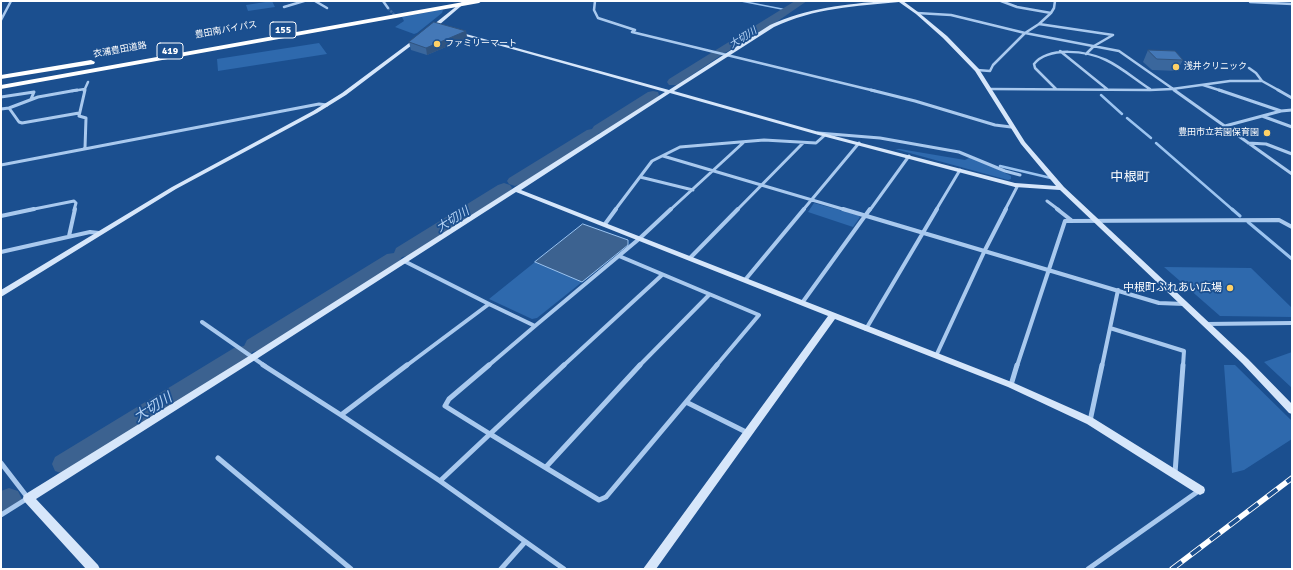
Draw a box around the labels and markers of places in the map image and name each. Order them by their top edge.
marker: ファミリーマート [432,39,442,49]
place label: ファミリーマート [445,39,517,49]
marker: 浅井クリニック [1171,62,1181,72]
place label: 浅井クリニック [1184,62,1247,72]
place label: 豊田市立若園保育園 [1178,128,1259,138]
marker: 豊田市立若園保育園 [1262,128,1272,138]
place label: 中根町ふれあい広場 [1123,281,1222,295]
marker: 中根町ふれあい広場 [1225,283,1235,293]

